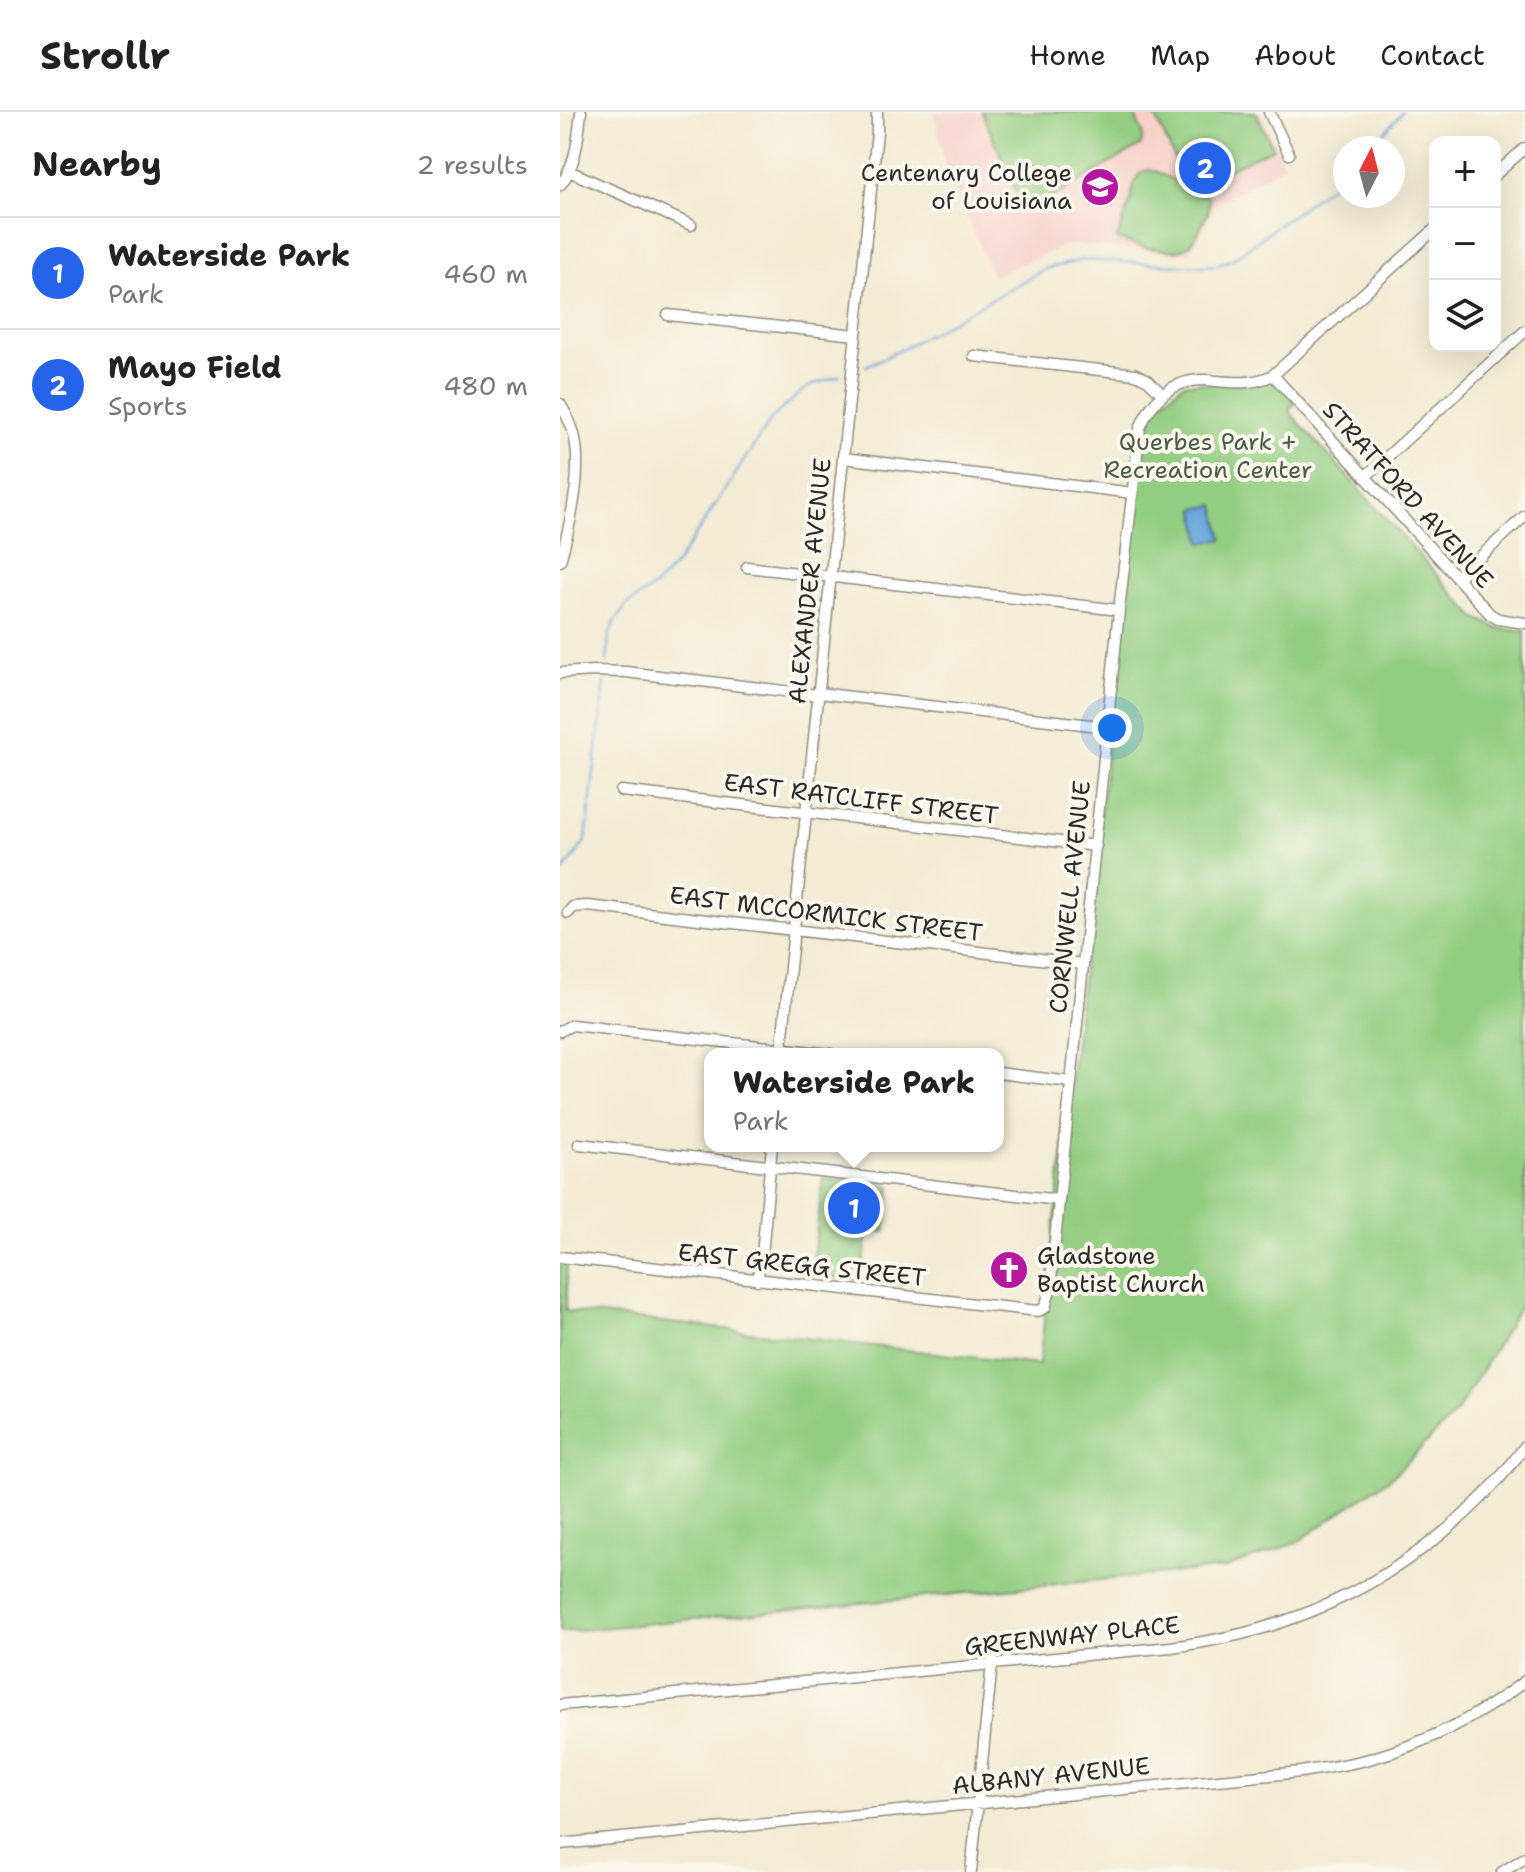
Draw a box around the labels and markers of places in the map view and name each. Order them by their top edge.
pin: 2 [1179,138,1231,198]
place label: Centenary College of Louisiana [861,157,1072,217]
school or university icon: Centenary College of Louisiana [1079,166,1121,208]
pin: 1 [828,1178,880,1238]
place label: Gladstone Baptist Church [1037,1240,1205,1300]
church icon: Gladstone Baptist Church [988,1249,1030,1291]

